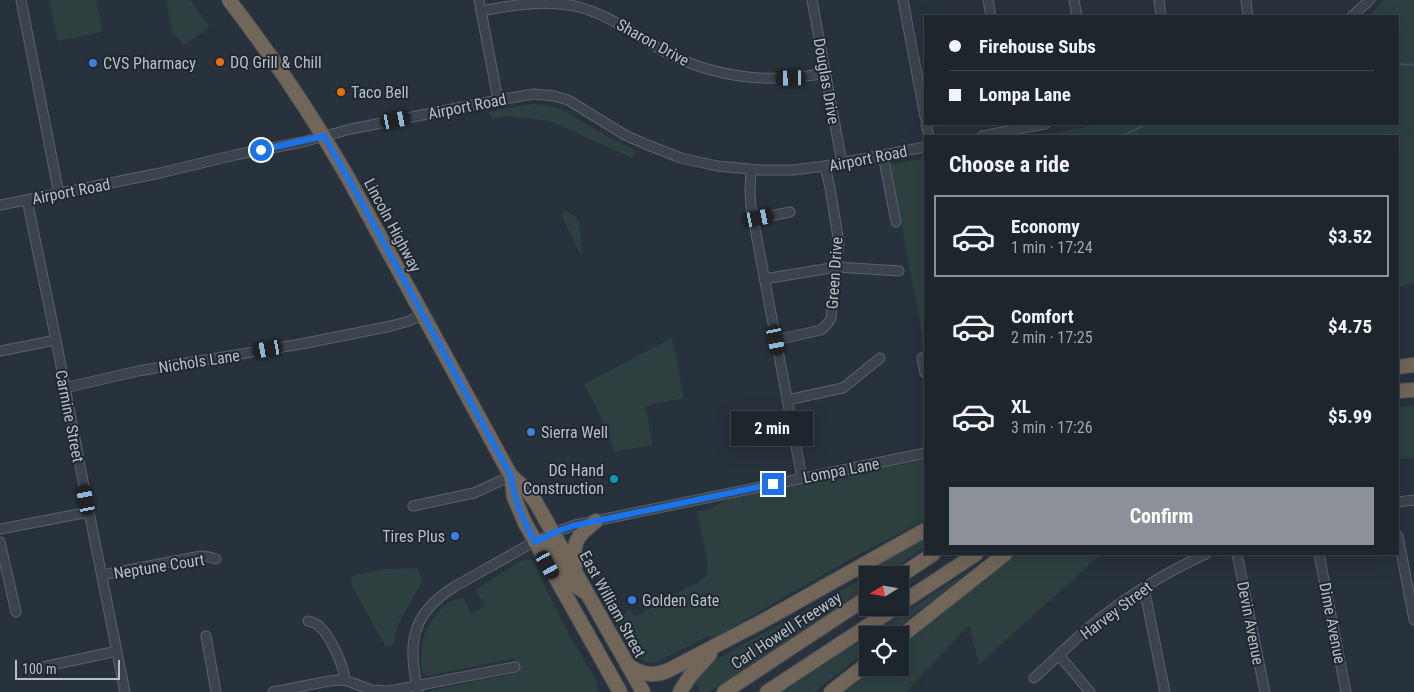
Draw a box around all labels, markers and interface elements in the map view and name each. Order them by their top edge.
street label: Sharon Drive [613,15,692,70]
text: Firehouse Subs [979,35,1096,58]
street label: Douglas Drive [810,37,843,126]
place label: DQ Grill & Chill [230,53,322,72]
place label: CVS Pharmacy [103,54,196,73]
marker: DQ Grill & Chill [214,56,226,68]
marker: CVS Pharmacy [87,57,99,69]
car [775,70,806,86]
place label: Taco Bell [351,83,409,102]
text: Lompa Lane [979,83,1071,106]
marker: Taco Bell [335,86,347,98]
street label: Airport Road [426,90,508,123]
car [379,110,412,130]
route start [250,139,272,161]
street label: Airport Road [827,142,909,175]
text: Choose a ride [949,152,1070,177]
street label: Airport Road [30,175,112,208]
street label: Lincoln Highway [360,175,425,276]
car [742,208,775,228]
icon: car [951,214,996,259]
text: Economy [1011,215,1080,238]
text: $3.52 [1328,225,1372,248]
street label: Green Drive [822,236,847,310]
text: 1 min · 17:24 [1011,238,1093,257]
icon: car [951,304,996,349]
text: Comfort [1011,305,1074,328]
text: $4.75 [1328,315,1372,338]
car [765,324,786,356]
text: 2 min · 17:25 [1011,328,1093,347]
car [251,339,284,359]
street label: Nichols Lane [157,346,241,377]
street label: Carmine Street [51,368,88,464]
icon: car [951,394,996,439]
text: XL [1011,395,1031,418]
text: $5.99 [1328,405,1372,428]
callout: 2 min [732,412,814,446]
text: 3 min · 17:26 [1011,418,1093,437]
text: 2 min [754,419,790,438]
place label: Sierra Well [541,423,608,442]
marker: Sierra Well [525,426,537,438]
street label: Lompa Lane [801,454,881,487]
place label: DG Hand Construction [523,461,604,498]
marker: DG Hand Construction [608,473,620,485]
route end [762,473,784,495]
car [75,484,96,516]
button: Confirm [949,487,1374,545]
place label: Tires Plus [382,527,445,546]
marker: Tires Plus [449,530,461,542]
car [534,548,561,582]
street label: East William Street [575,548,650,661]
street label: Neptune Court [112,550,206,583]
north arrow [859,566,909,616]
map controls [859,566,909,676]
street label: Harvey Street [1077,577,1156,643]
street label: Devin Avenue [1233,580,1268,666]
street label: Dime Avenue [1315,581,1350,665]
street label: Carl Howell Freeway [728,588,845,673]
place label: Golden Gate [642,591,719,610]
marker: Golden Gate [626,594,638,606]
button: locate [859,626,909,676]
scale bar [15,657,120,680]
text: 100 m [22,661,57,677]

